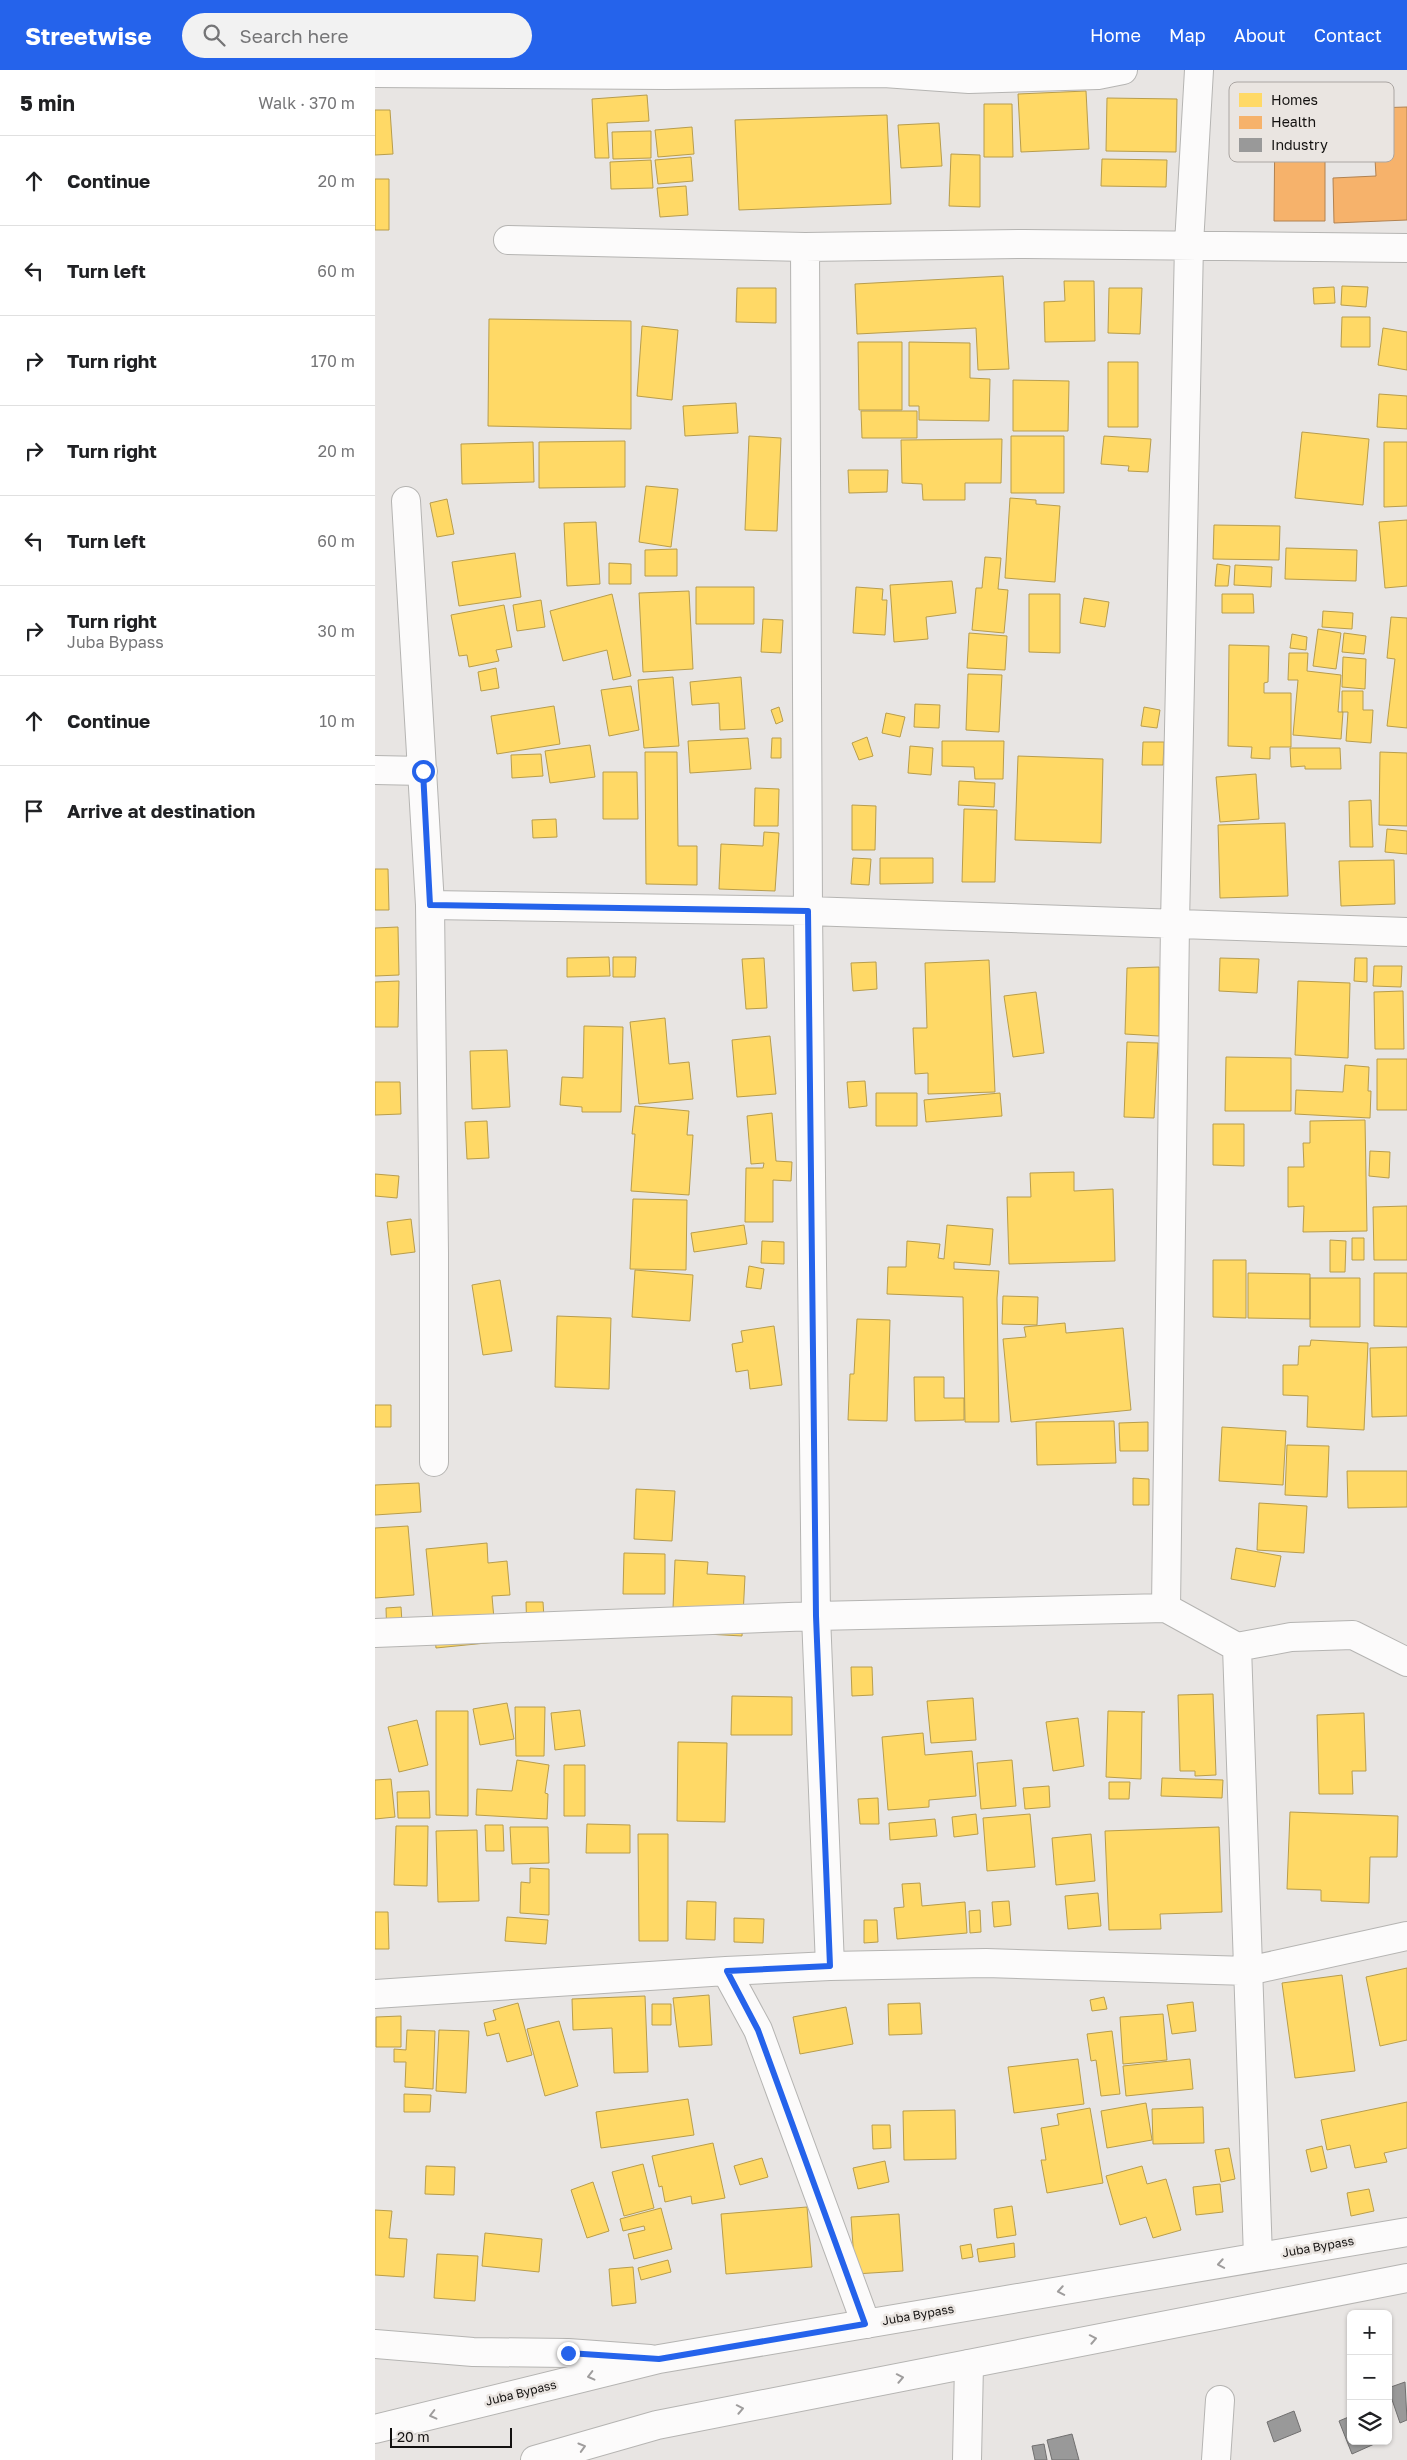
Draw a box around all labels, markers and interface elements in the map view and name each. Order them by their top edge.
search box [182,13,532,58]
text: Streetwise [25,21,152,50]
icon: search [200,21,228,49]
text: Search here [240,24,348,47]
text: Home [1090,24,1141,46]
text: Map [1169,24,1206,46]
text: About [1234,24,1286,46]
text: Contact [1314,24,1382,46]
legend [1229,82,1394,162]
text: 5 min [20,90,75,116]
text: Homes [1271,91,1318,108]
text: Walk · 370 m [258,93,355,113]
text: Health [1271,113,1316,130]
text: Industry [1271,136,1328,153]
icon: ahead [20,167,48,195]
text: Continue [67,169,150,192]
text: 20 m [318,171,355,191]
icon: left [20,257,48,285]
text: Turn left [67,259,146,282]
text: 60 m [317,261,355,281]
icon: right [20,347,48,375]
text: Turn right [67,349,157,372]
text: 170 m [311,351,355,371]
icon: right [20,437,48,465]
text: Turn right [67,439,157,462]
text: 20 m [318,441,355,461]
icon: left [20,527,48,555]
text: Turn left [67,529,146,552]
text: 60 m [317,531,355,551]
text: Turn right [67,609,157,632]
icon: right [20,617,48,645]
text: 30 m [318,621,355,641]
text: Juba Bypass [67,632,164,652]
icon: ahead [20,707,48,735]
text: Continue [67,709,150,732]
text: 10 m [319,711,355,731]
route start [412,760,435,783]
icon: arrive [20,797,48,825]
text: Arrive at destination [67,799,255,822]
street label: Juba Bypass [1281,2233,1355,2260]
one-way arrow [1217,2258,1225,2268]
one-way arrow [1056,2286,1065,2296]
street label: Juba Bypass [881,2301,955,2328]
map controls [1347,2310,1392,2445]
button: + [1347,2310,1392,2355]
one-way arrow [1089,2335,1098,2345]
route end [557,2342,580,2365]
button: − [1347,2355,1392,2400]
one-way arrow [586,2370,595,2381]
one-way arrow [895,2373,904,2383]
street label: Juba Bypass [484,2376,558,2409]
button: layers [1347,2400,1392,2445]
one-way arrow [736,2404,745,2415]
one-way arrow [429,2409,438,2420]
scale bar [390,2425,513,2448]
text: 20 m [397,2428,430,2445]
one-way arrow [578,2442,586,2452]

